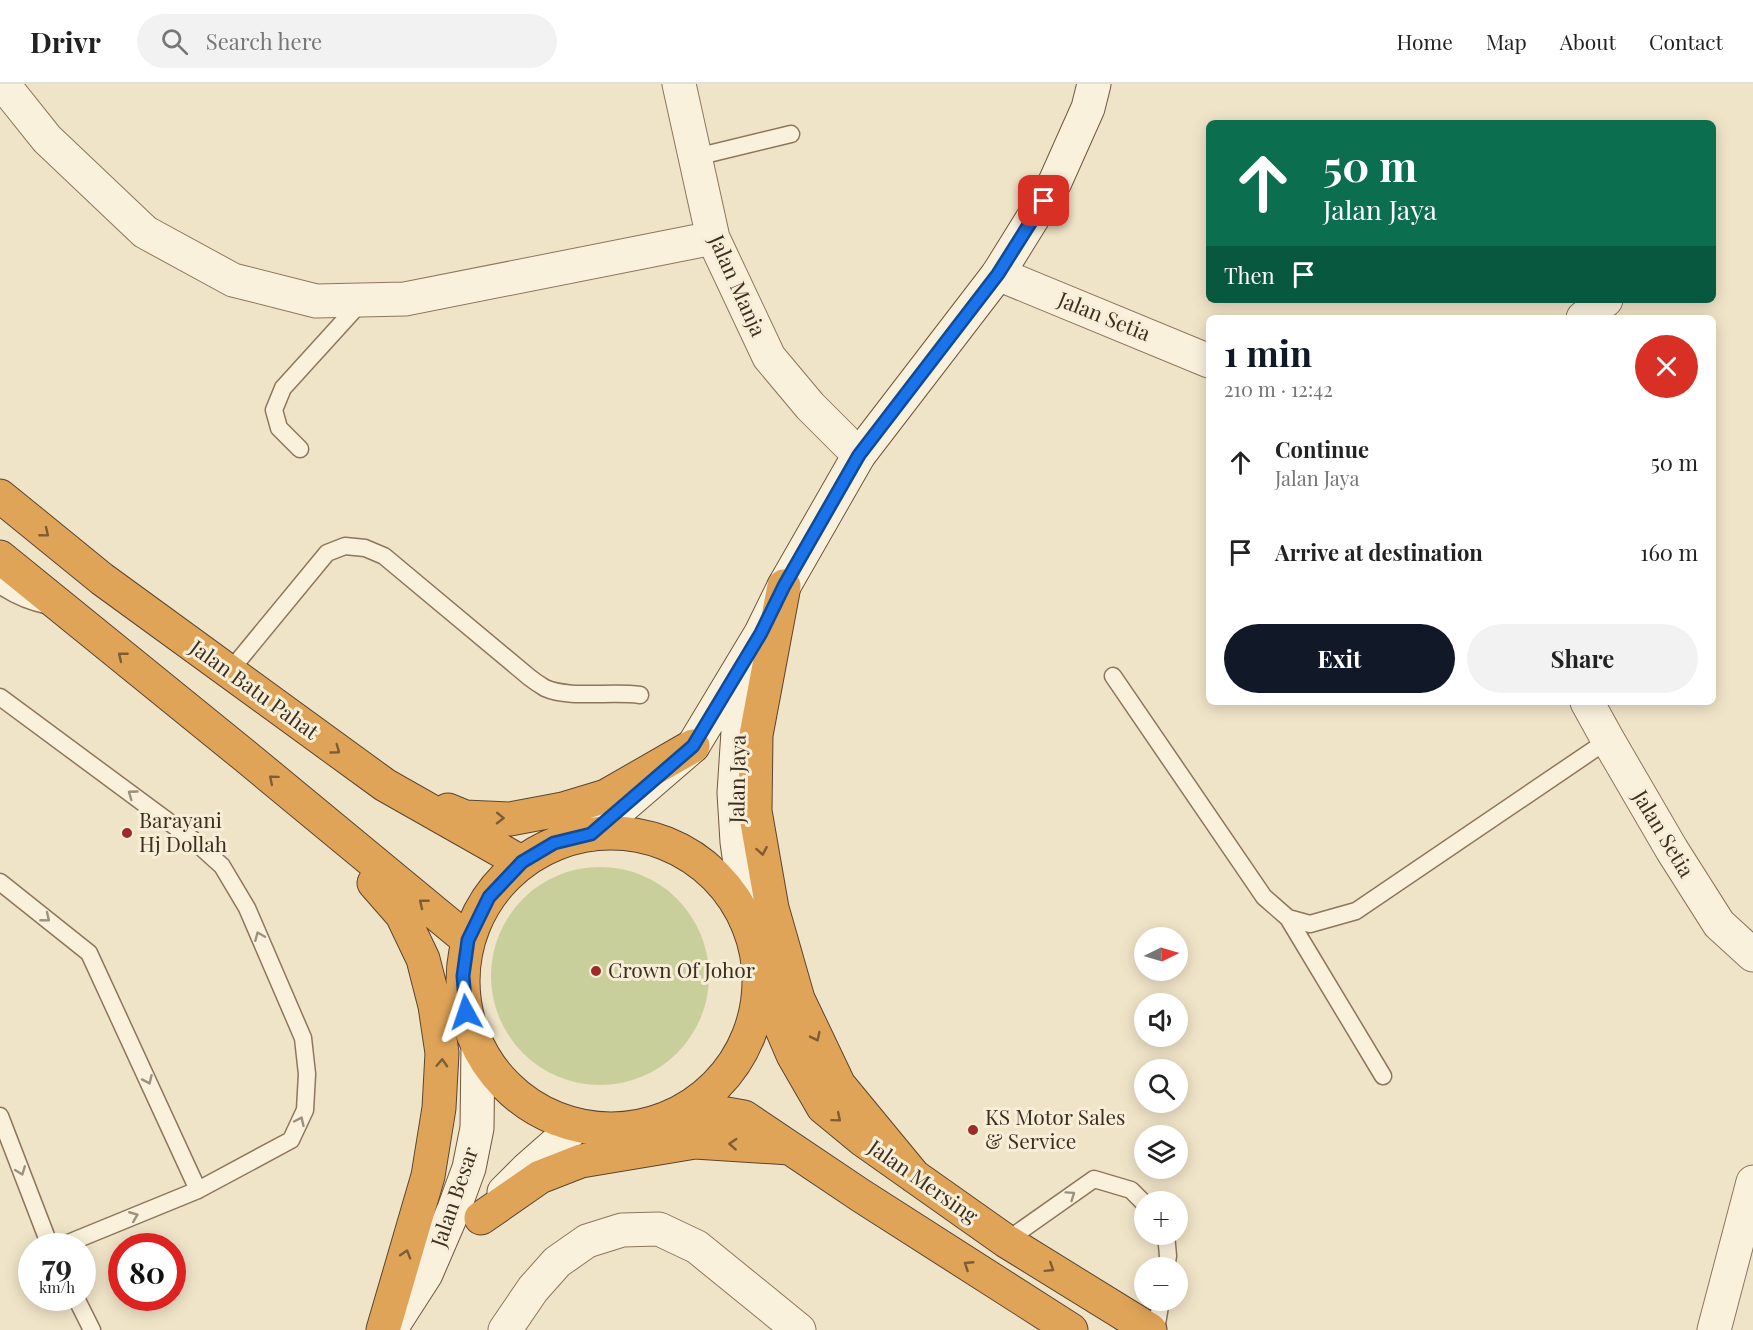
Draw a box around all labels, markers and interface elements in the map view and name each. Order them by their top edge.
search box [137,14,557,68]
text: Drivr [30,23,101,60]
icon: search [158,25,191,58]
text: Search here [206,26,322,56]
text: Home [1397,27,1453,55]
text: Map [1486,27,1527,55]
text: About [1560,27,1616,55]
text: Contact [1649,27,1723,55]
text: 50 m [1323,137,1417,193]
icon: ahead [1224,144,1302,222]
pin [1018,175,1069,226]
icon: arrive [1027,184,1060,217]
text: Jalan Jaya [1323,191,1437,227]
street label: Jalan Manja [704,229,774,341]
icon: arrive [1287,258,1320,291]
text: Then [1224,260,1275,290]
street label: Jalan Setia [1054,284,1155,347]
text: 1 min [1224,328,1312,376]
button: close [1635,335,1698,398]
text: 210 m · 12:42 [1224,375,1333,402]
text: Continue [1275,434,1369,464]
icon: ahead [1224,446,1257,479]
text: 50 m [1651,447,1698,477]
text: Jalan Jaya [1275,464,1359,491]
one-way arrow [39,526,50,537]
icon: arrive [1224,536,1257,569]
text: Arrive at destination [1275,537,1483,567]
text: 160 m [1640,537,1698,567]
button: Exit [1224,624,1455,693]
button: Share [1467,624,1698,693]
street label: Jalan Batu Pahat [185,632,325,745]
one-way arrow [118,652,129,663]
street label: Jalan Jaya [721,734,751,825]
one-way arrow [330,743,341,754]
one-way arrow [269,775,280,786]
street label: Jalan Setia [1627,783,1702,882]
one-way arrow [128,790,139,801]
place label: Barayani Hj Dollah [139,805,228,857]
one-way arrow [496,812,505,825]
marker: Barayani Hj Dollah [120,826,134,840]
one-way arrow [755,846,768,856]
one-way arrow [419,900,430,911]
one-way arrow [39,911,50,922]
north arrow [1134,927,1188,981]
map controls [1134,927,1188,1311]
one-way arrow [254,932,266,943]
place label: Crown Of Johor [608,955,756,983]
marker: Crown Of Johor [589,964,603,978]
position arrow [434,980,498,1044]
button: sound [1134,993,1188,1047]
one-way arrow [809,1031,821,1042]
one-way arrow [435,1058,448,1067]
button: search [1134,1059,1188,1113]
one-way arrow [140,1073,152,1084]
place label: KS Motor Sales & Service [985,1102,1125,1154]
one-way arrow [830,1111,841,1122]
one-way arrow [292,1116,304,1127]
marker: KS Motor Sales & Service [966,1123,980,1137]
button: layers [1134,1125,1188,1179]
street label: Jalan Mersing [863,1132,985,1229]
one-way arrow [729,1138,738,1151]
street label: Jalan Besar [423,1142,483,1251]
one-way arrow [14,1165,26,1176]
one-way arrow [1064,1191,1075,1202]
button: + [1134,1191,1188,1245]
one-way arrow [128,1211,139,1223]
speed limit sign: 80 [108,1233,186,1311]
text: 79 [42,1245,72,1285]
one-way arrow [399,1249,411,1260]
button: − [1134,1257,1188,1311]
one-way arrow [964,1260,974,1272]
one-way arrow [1044,1261,1054,1273]
text: km/h [39,1277,75,1297]

